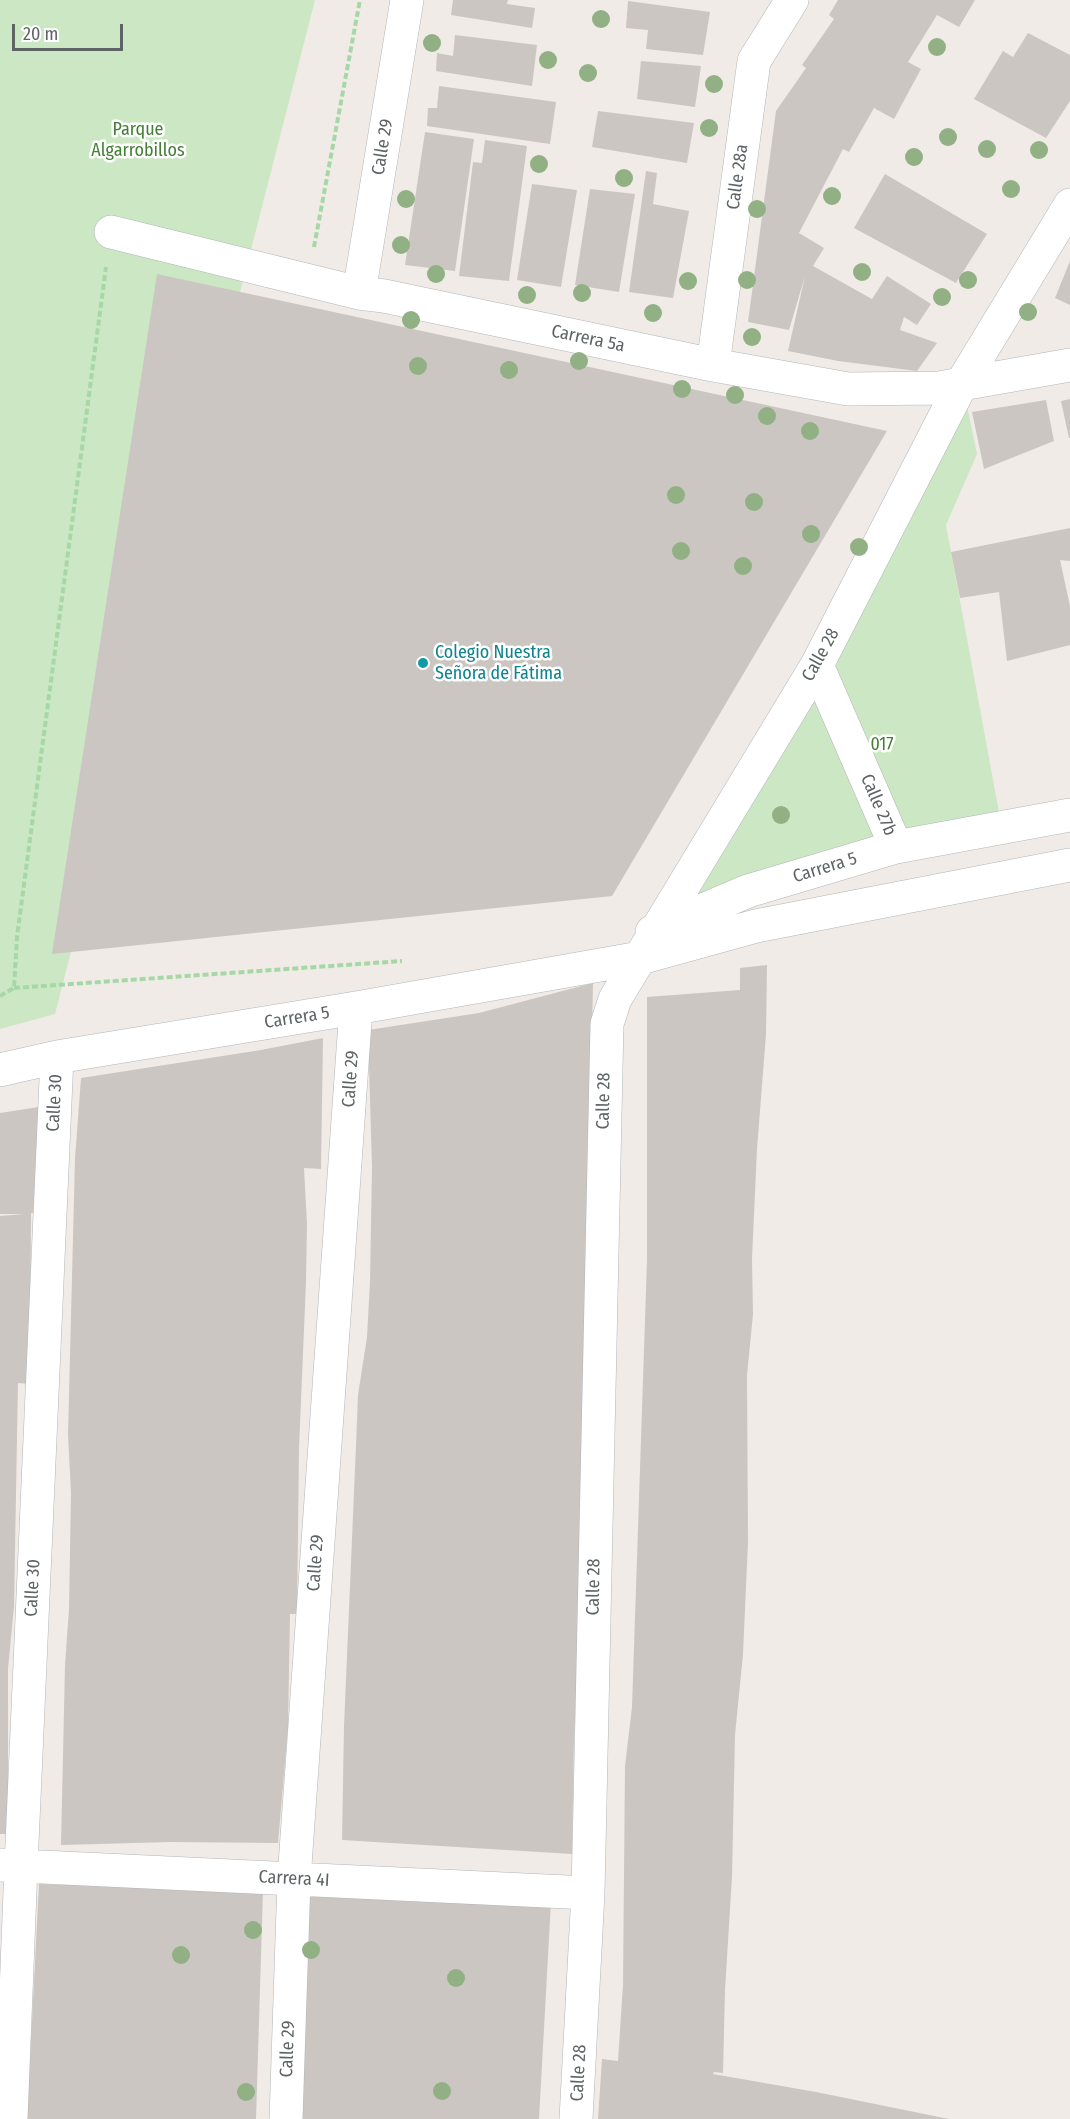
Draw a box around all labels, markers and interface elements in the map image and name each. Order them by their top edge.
scale bar [15,12,126,50]
text: 20 m [23,23,58,45]
street label: Calle 29 [368,117,398,177]
park label: Parque Algarrobillos [91,119,185,162]
street label: Calle 28a [723,143,753,211]
street label: Carrera 5a [549,321,627,357]
street label: Calle 28 [798,625,844,685]
place label: Colegio Nuestra Señora de Fátima [435,642,562,684]
marker: Colegio Nuestra Señora de Fátima [416,656,430,670]
park label: 017 [870,734,894,756]
street label: Calle 27b [855,771,901,839]
street label: Carrera 5 [790,848,860,888]
street label: Carrera 5 [263,1002,331,1034]
street label: Calle 29 [338,1050,364,1108]
street label: Calle 28 [593,1072,615,1130]
street label: Calle 30 [43,1074,67,1132]
street label: Calle 29 [303,1534,329,1592]
street label: Calle 28 [583,1558,605,1616]
street label: Calle 30 [21,1559,45,1617]
street label: Carrera 4I [258,1866,330,1892]
street label: Calle 29 [276,2020,300,2078]
street label: Calle 28 [567,2044,591,2102]

